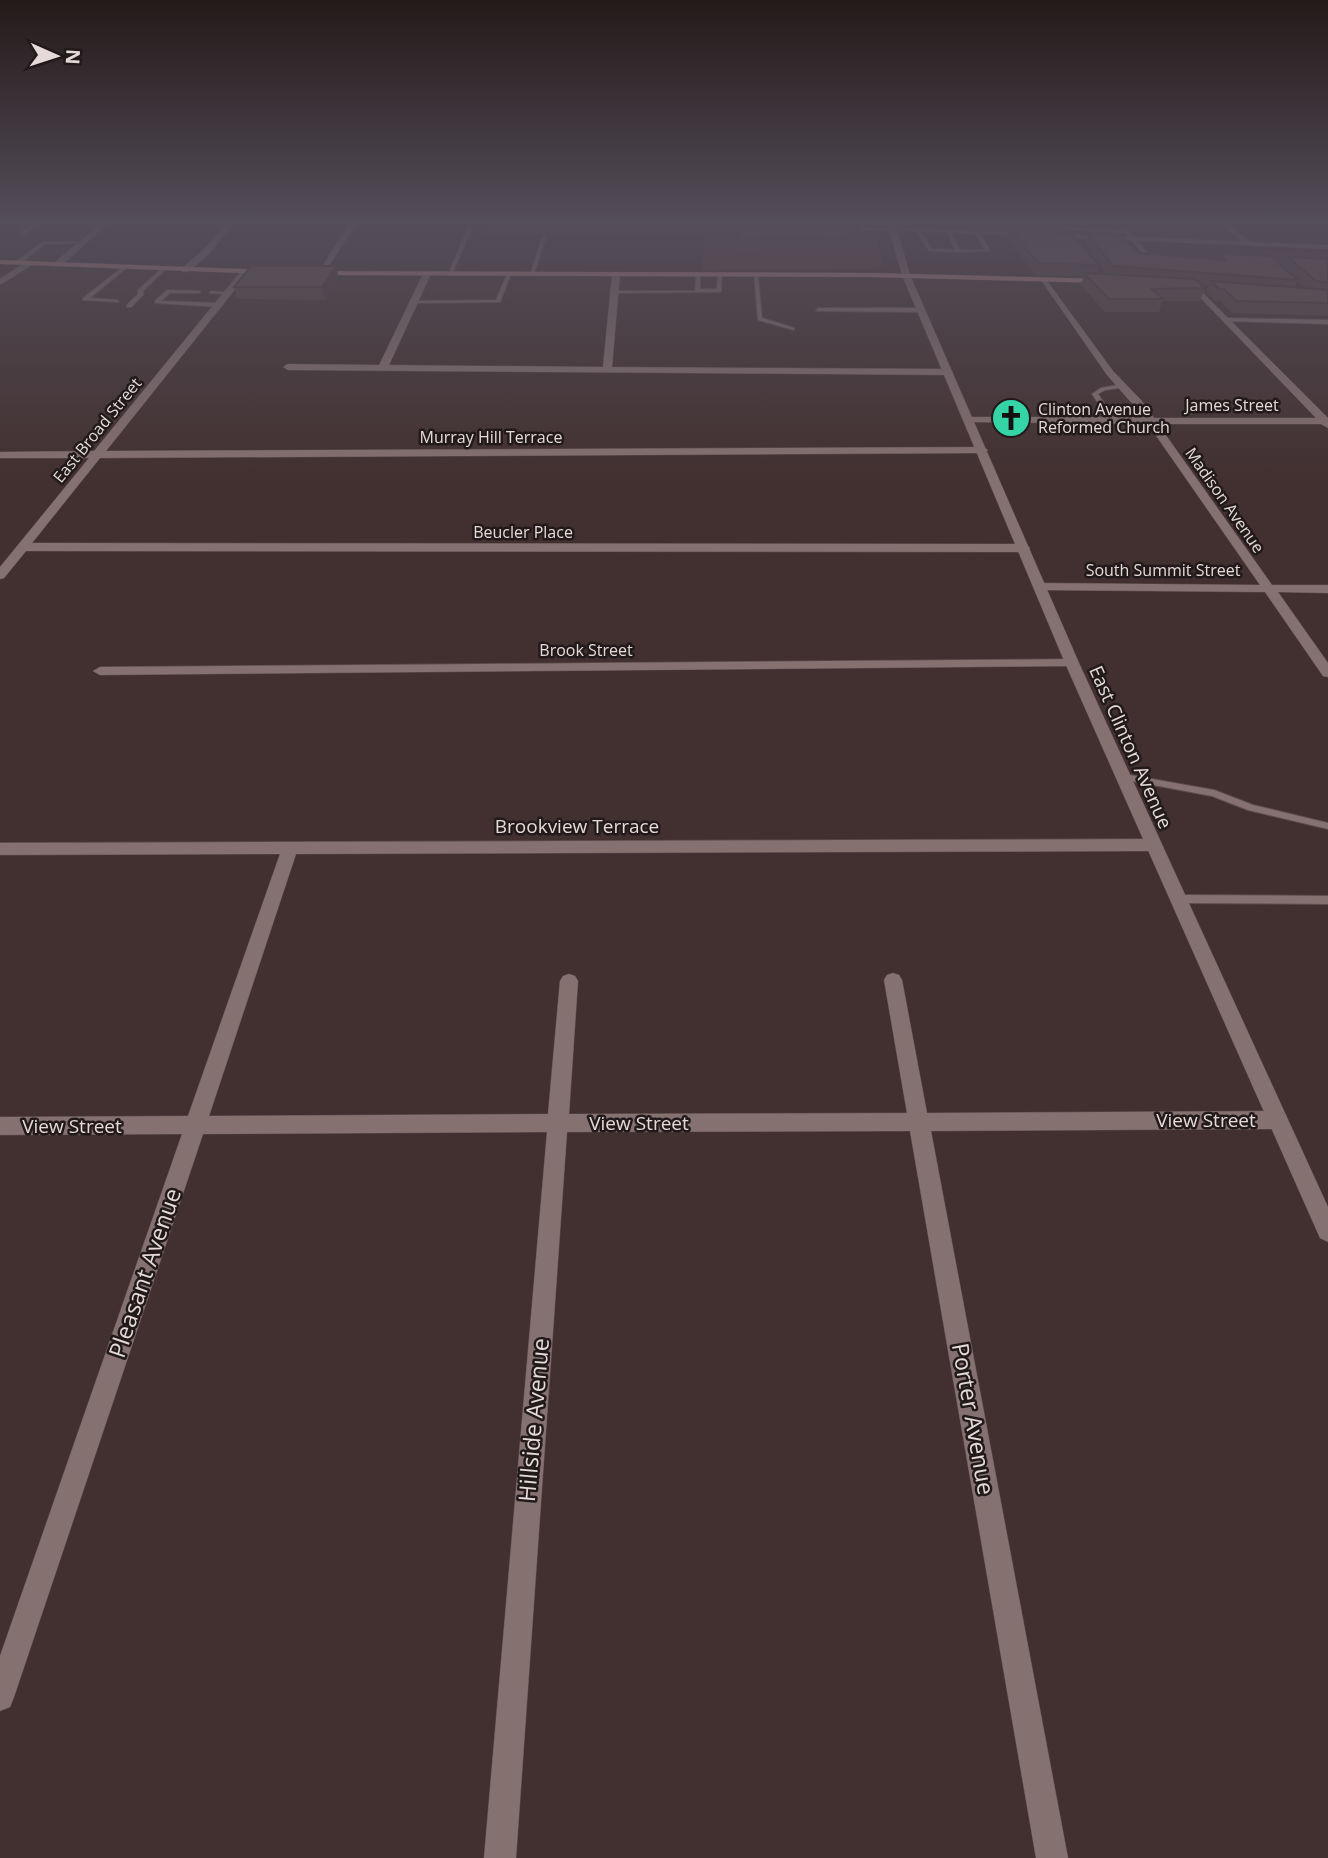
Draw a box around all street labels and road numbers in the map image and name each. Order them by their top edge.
street label: East Broad Street [48,373,146,487]
street label: James Street [1183,394,1279,416]
street label: Murray Hill Terrace [420,426,562,448]
street label: Madison Avenue [1180,443,1270,557]
street label: Beucler Place [473,521,573,543]
street label: South Summit Street [1086,559,1241,581]
street label: Brook Street [539,639,633,661]
street label: East Clinton Avenue [1083,661,1179,833]
street label: Brookview Terrace [495,813,659,839]
street label: View Street [1156,1107,1256,1133]
street label: View Street [589,1110,689,1136]
street label: View Street [22,1113,122,1139]
street label: Pleasant Avenue [100,1184,188,1362]
street label: Hillside Avenue [510,1337,556,1503]
street label: Porter Avenue [945,1340,1003,1497]

